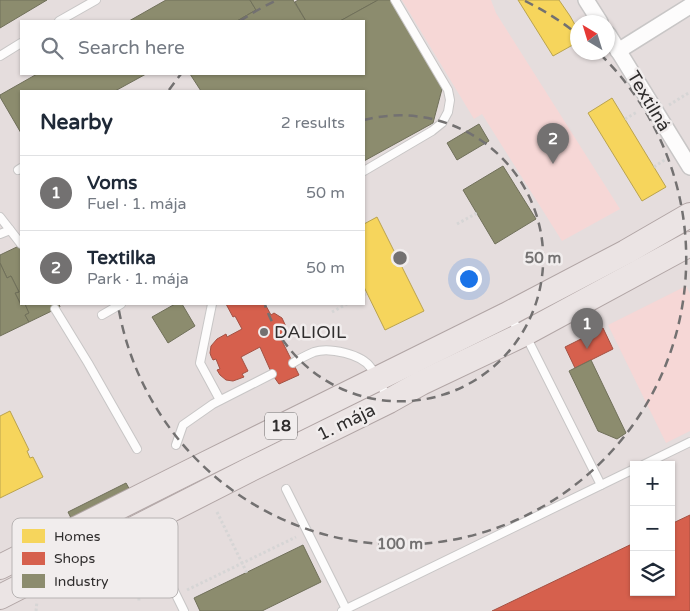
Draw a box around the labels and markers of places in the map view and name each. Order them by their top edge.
pin: 2 [537,123,569,164]
centre of rings [391,249,409,267]
pin: 1 [571,308,603,349]
place label: DALIOIL [274,321,347,343]
marker: DALIOIL [258,326,270,338]

